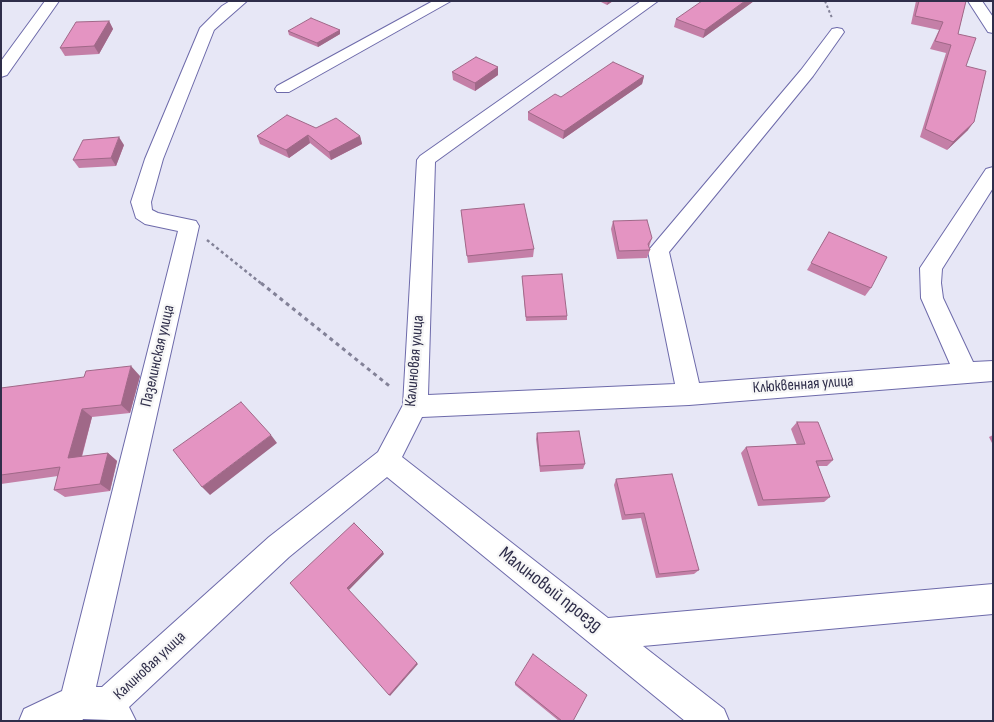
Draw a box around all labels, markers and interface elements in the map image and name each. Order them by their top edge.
street label: Пазелинская улица [137,303,179,409]
street label: Калиновая улица [401,314,429,408]
street label: Клюквенная улица [752,372,854,398]
street label: Малиновый проезд [494,543,606,637]
street label: Калиновая улица [110,628,190,704]

